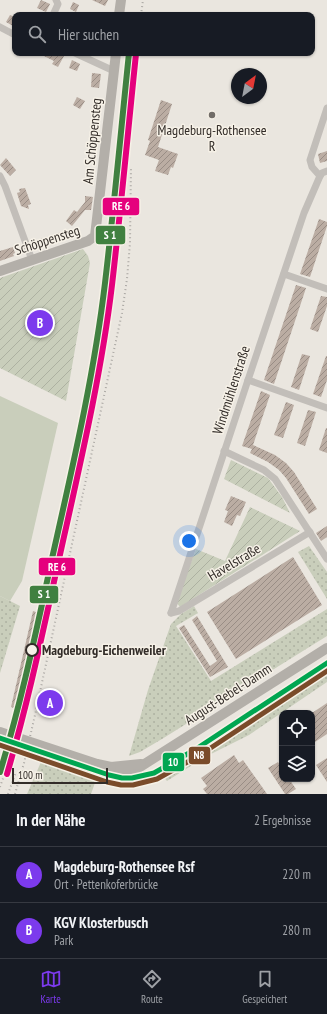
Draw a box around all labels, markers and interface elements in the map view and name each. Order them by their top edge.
search box [12,12,315,56]
icon: search [26,23,48,45]
text: Hier suchen [58,25,119,44]
north arrow [231,68,267,104]
street label: Am Schöppensteg [79,97,105,185]
marker: Magdeburg-Rothensee R [207,110,217,120]
place label: Magdeburg-Rothensee R [158,121,267,155]
line badge: RE 6 [102,197,140,216]
text: RE 6 [112,199,130,213]
street label: Schöppensteg [12,221,82,259]
line badge: S 1 [95,225,126,245]
text: S 1 [104,228,116,242]
pin: B [27,308,53,338]
street label: Windmühlenstraße [208,343,254,436]
your location [179,531,199,551]
street label: Havelstraße [204,539,264,585]
line badge: RE 6 [38,557,76,576]
text: RE 6 [48,560,66,574]
line badge: S 1 [29,585,59,604]
text: S 1 [38,587,50,601]
place label: Magdeburg-Eichenweiler [42,641,167,659]
marker: Magdeburg-Eichenweiler [25,643,39,657]
street label: August-Bebel-Damm [181,659,275,729]
pin: A [37,688,63,718]
map controls [279,710,315,782]
button: locate [279,710,315,746]
line badge: N8 [188,746,211,765]
button: layers [279,746,315,782]
text: N8 [193,748,205,762]
line badge: 10 [162,752,185,772]
text: 10 [168,755,178,769]
scale bar [12,766,108,785]
text: 100 m [18,768,42,782]
text: In der Nähe [16,809,86,831]
text: 2 Ergebnisse [254,812,311,829]
text: Magdeburg-Rothensee Rsf [54,857,195,876]
text: A [26,866,32,883]
text: 220 m [282,866,311,883]
text: Ort · Pettenkoferbrücke [54,876,158,893]
text: KGV Klosterbusch [54,913,148,932]
text: B [26,922,32,939]
text: 280 m [282,922,311,939]
text: Park [54,932,73,949]
tab: Karte [40,968,62,1006]
tab: Route [141,968,163,1006]
tab: Gespeichert [242,968,287,1006]

